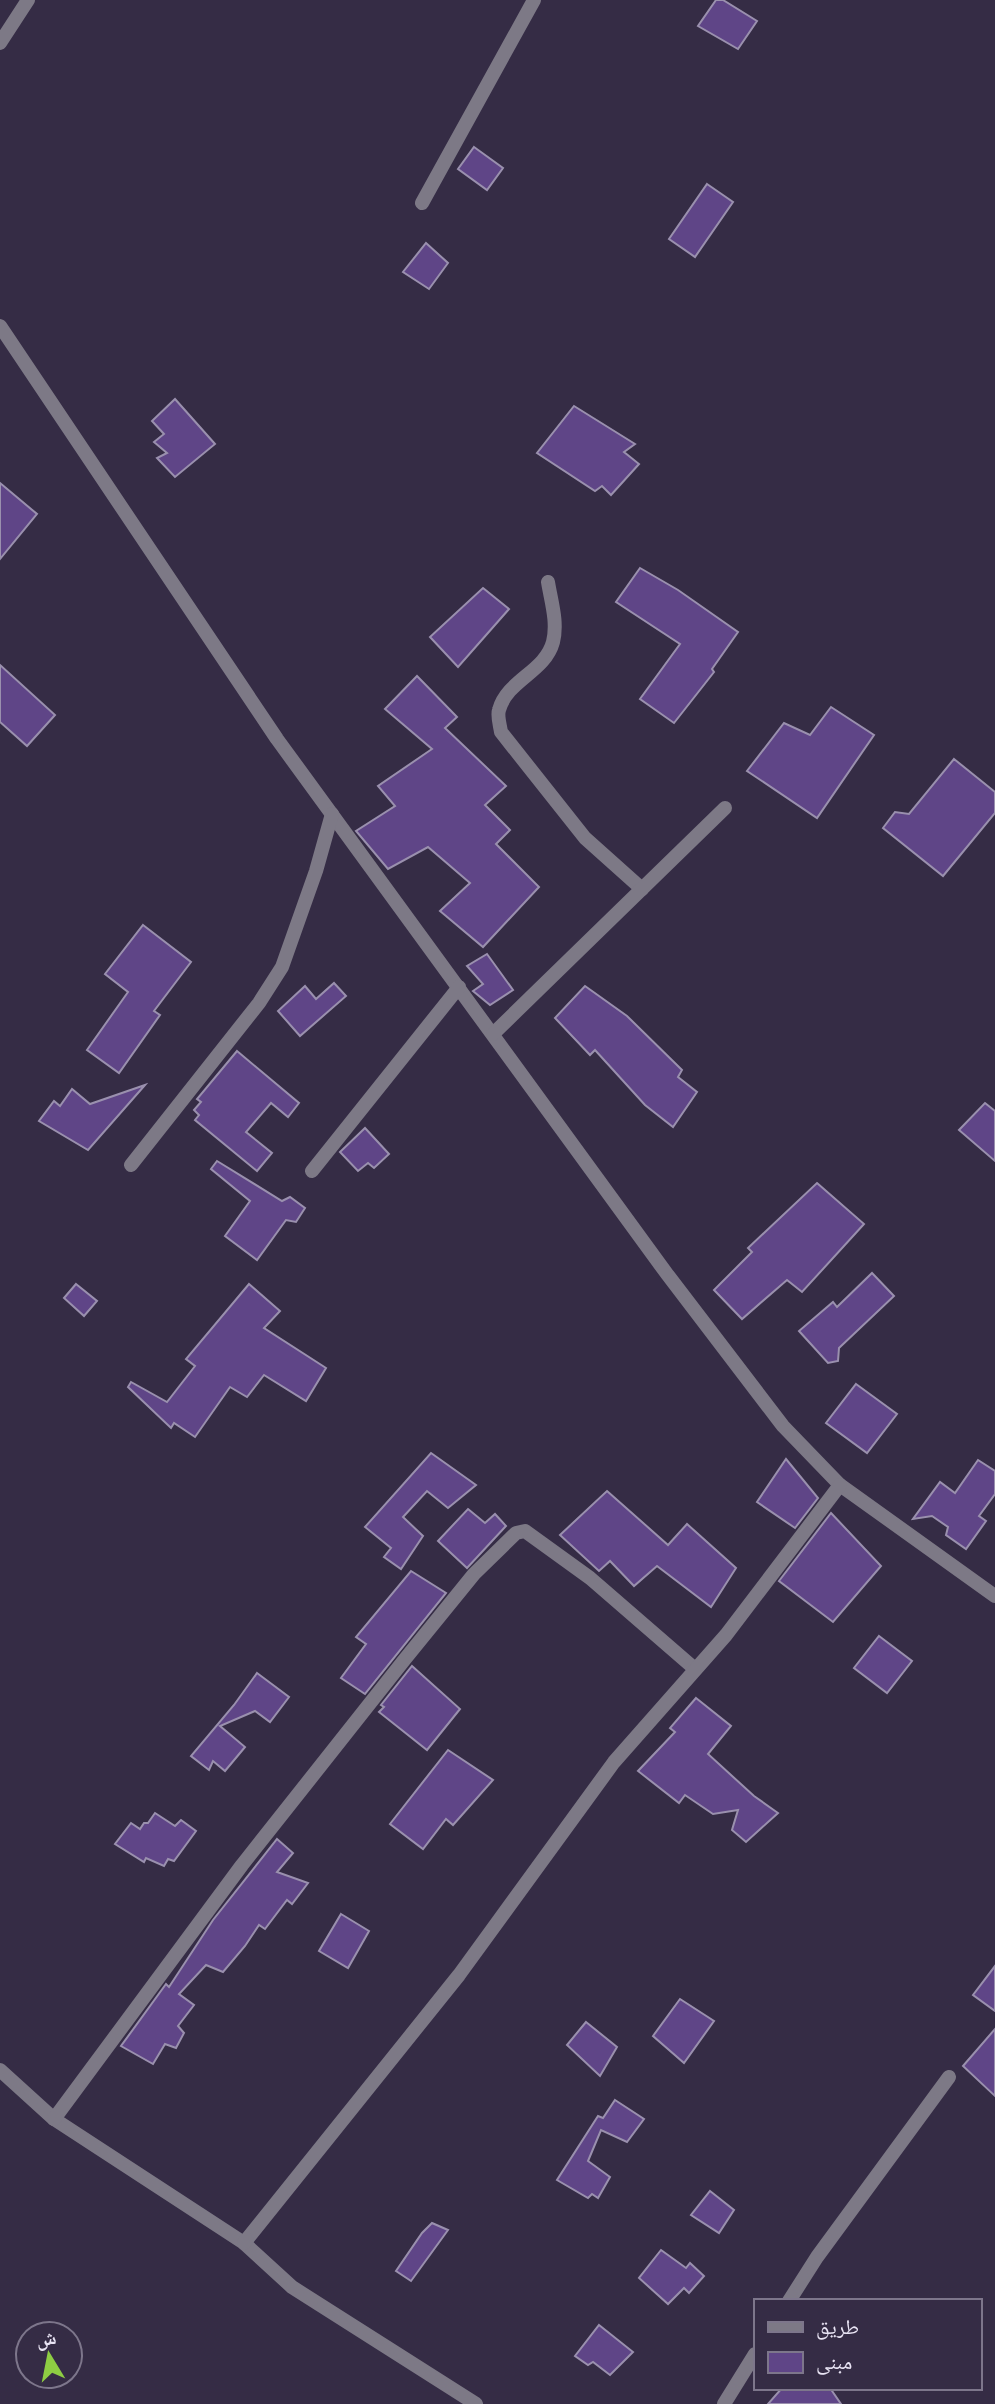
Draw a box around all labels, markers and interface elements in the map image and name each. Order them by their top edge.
legend [754,2299,981,2390]
text: طريق [816,2312,859,2347]
north arrow [14,2320,84,2390]
text: ش [34,2324,59,2359]
text: مبنى [816,2347,852,2382]

